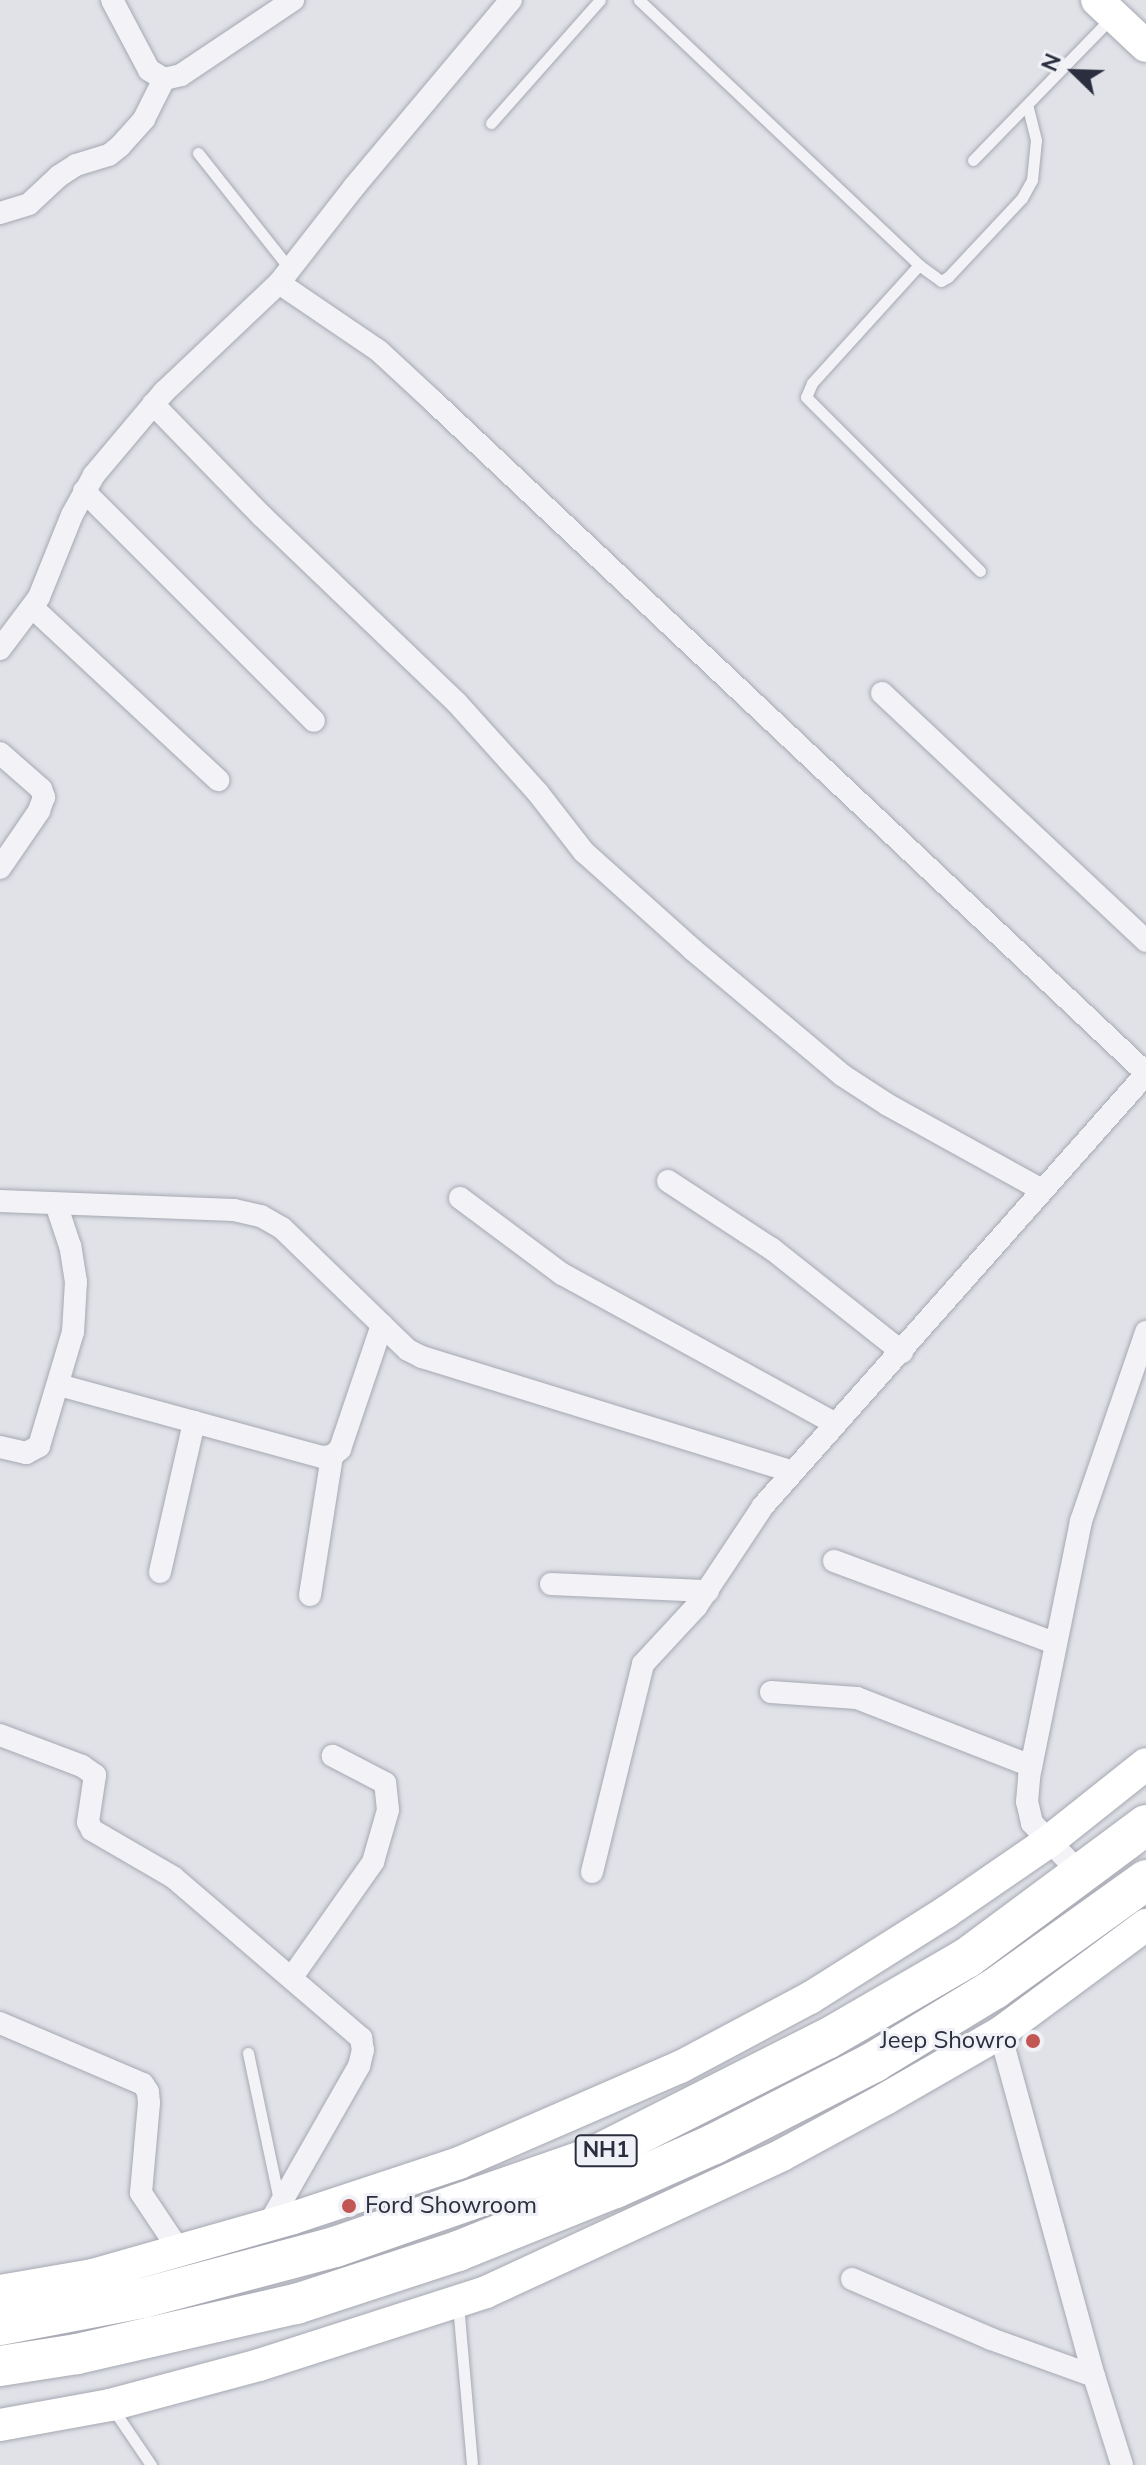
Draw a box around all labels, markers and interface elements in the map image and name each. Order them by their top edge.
north arrow [1034,32,1114,112]
text: N [1035,49,1069,76]
place label: Jeep Showro [880,2027,1017,2055]
marker: Jeep Showro [1024,2032,1042,2050]
road number: NH1 [574,2133,638,2169]
place label: Ford Showroom [365,2192,537,2220]
marker: Ford Showroom [340,2197,358,2215]

